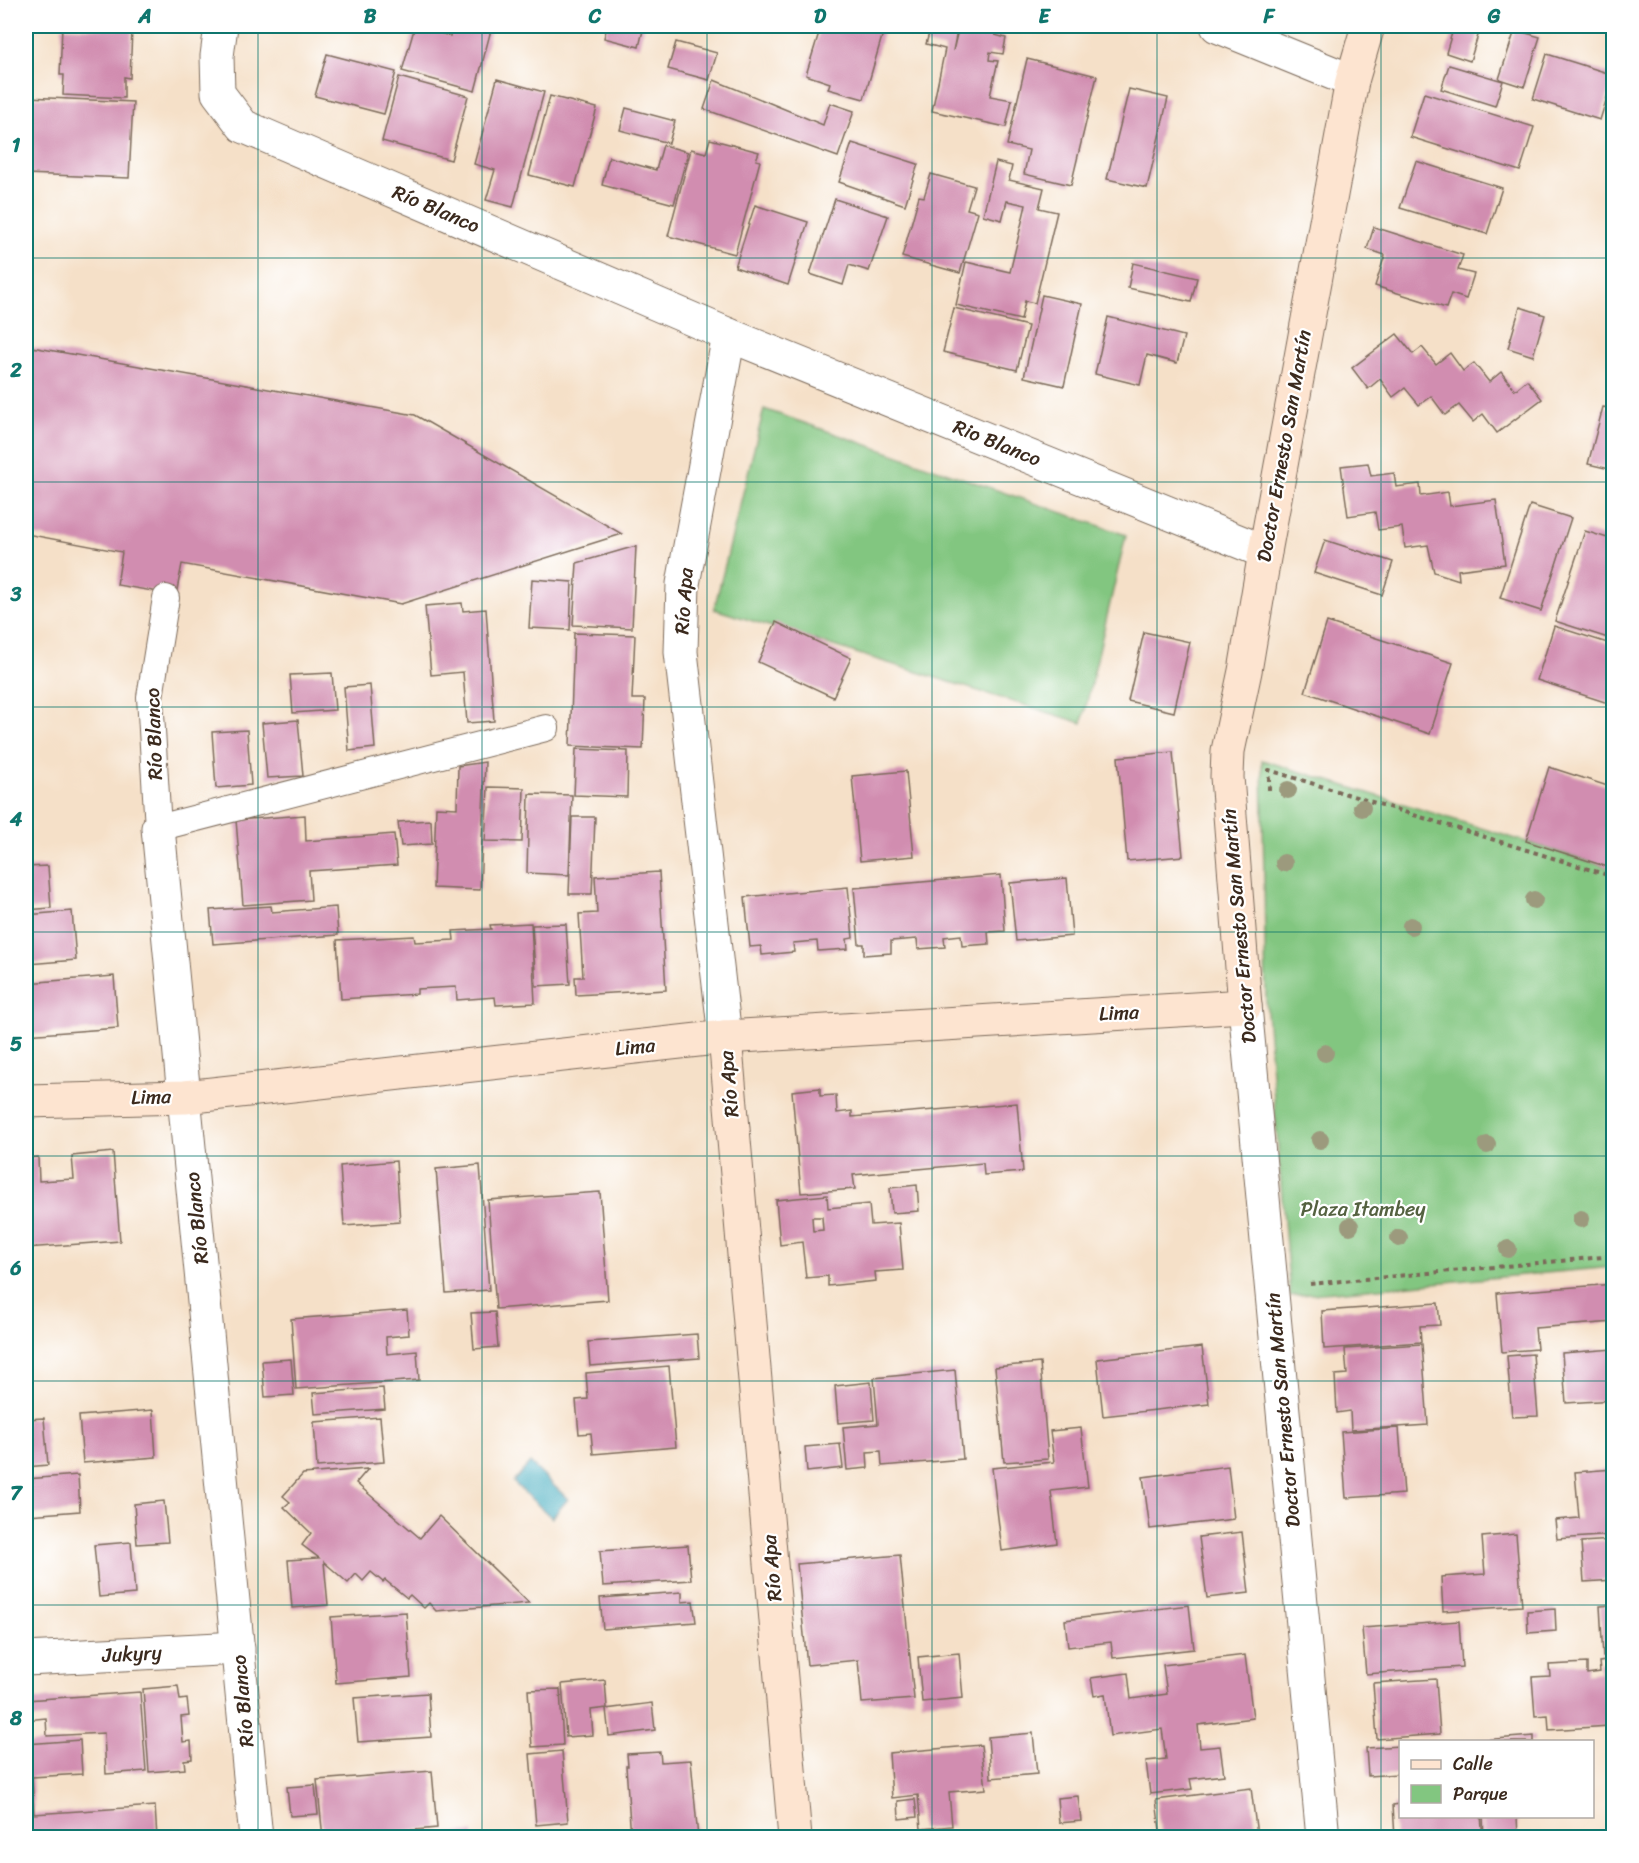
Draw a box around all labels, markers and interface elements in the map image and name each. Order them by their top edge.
text: A [137,0,152,34]
text: B [364,0,377,34]
text: C [588,0,602,34]
text: D [814,0,827,34]
text: E [1038,0,1051,34]
text: F [1263,0,1276,34]
text: G [1487,0,1501,34]
text: 1 [12,128,21,163]
street label: Río Blanco [387,175,485,243]
street label: Doctor Ernesto San Martín [1246,327,1322,565]
text: 2 [9,353,22,388]
street label: Rio Blanco [948,409,1046,477]
street label: Río Apa [664,566,704,636]
text: 3 [10,577,22,612]
street label: Río Blanco [135,687,173,781]
text: 4 [9,802,23,837]
street label: Doctor Ernesto San Martín [1211,807,1267,1045]
street label: Lima [1098,994,1141,1032]
text: 5 [10,1027,22,1062]
street label: Lima [613,1027,658,1067]
street label: Río Apa [709,1048,749,1119]
street label: Lima [130,1079,173,1115]
street label: Río Blanco [175,1170,219,1266]
park label: Plaza Itambey [1300,1192,1426,1227]
text: 6 [9,1251,22,1286]
street label: Doctor Ernesto San Martín [1255,1291,1311,1529]
text: 7 [10,1476,23,1511]
street label: Río Apa [752,1532,792,1603]
street label: Jukyry [100,1635,163,1673]
street label: Río Blanco [222,1653,264,1748]
text: 8 [9,1701,23,1736]
legend [1399,1740,1594,1818]
text: Calle [1453,1748,1493,1780]
text: Parque [1453,1778,1508,1810]

